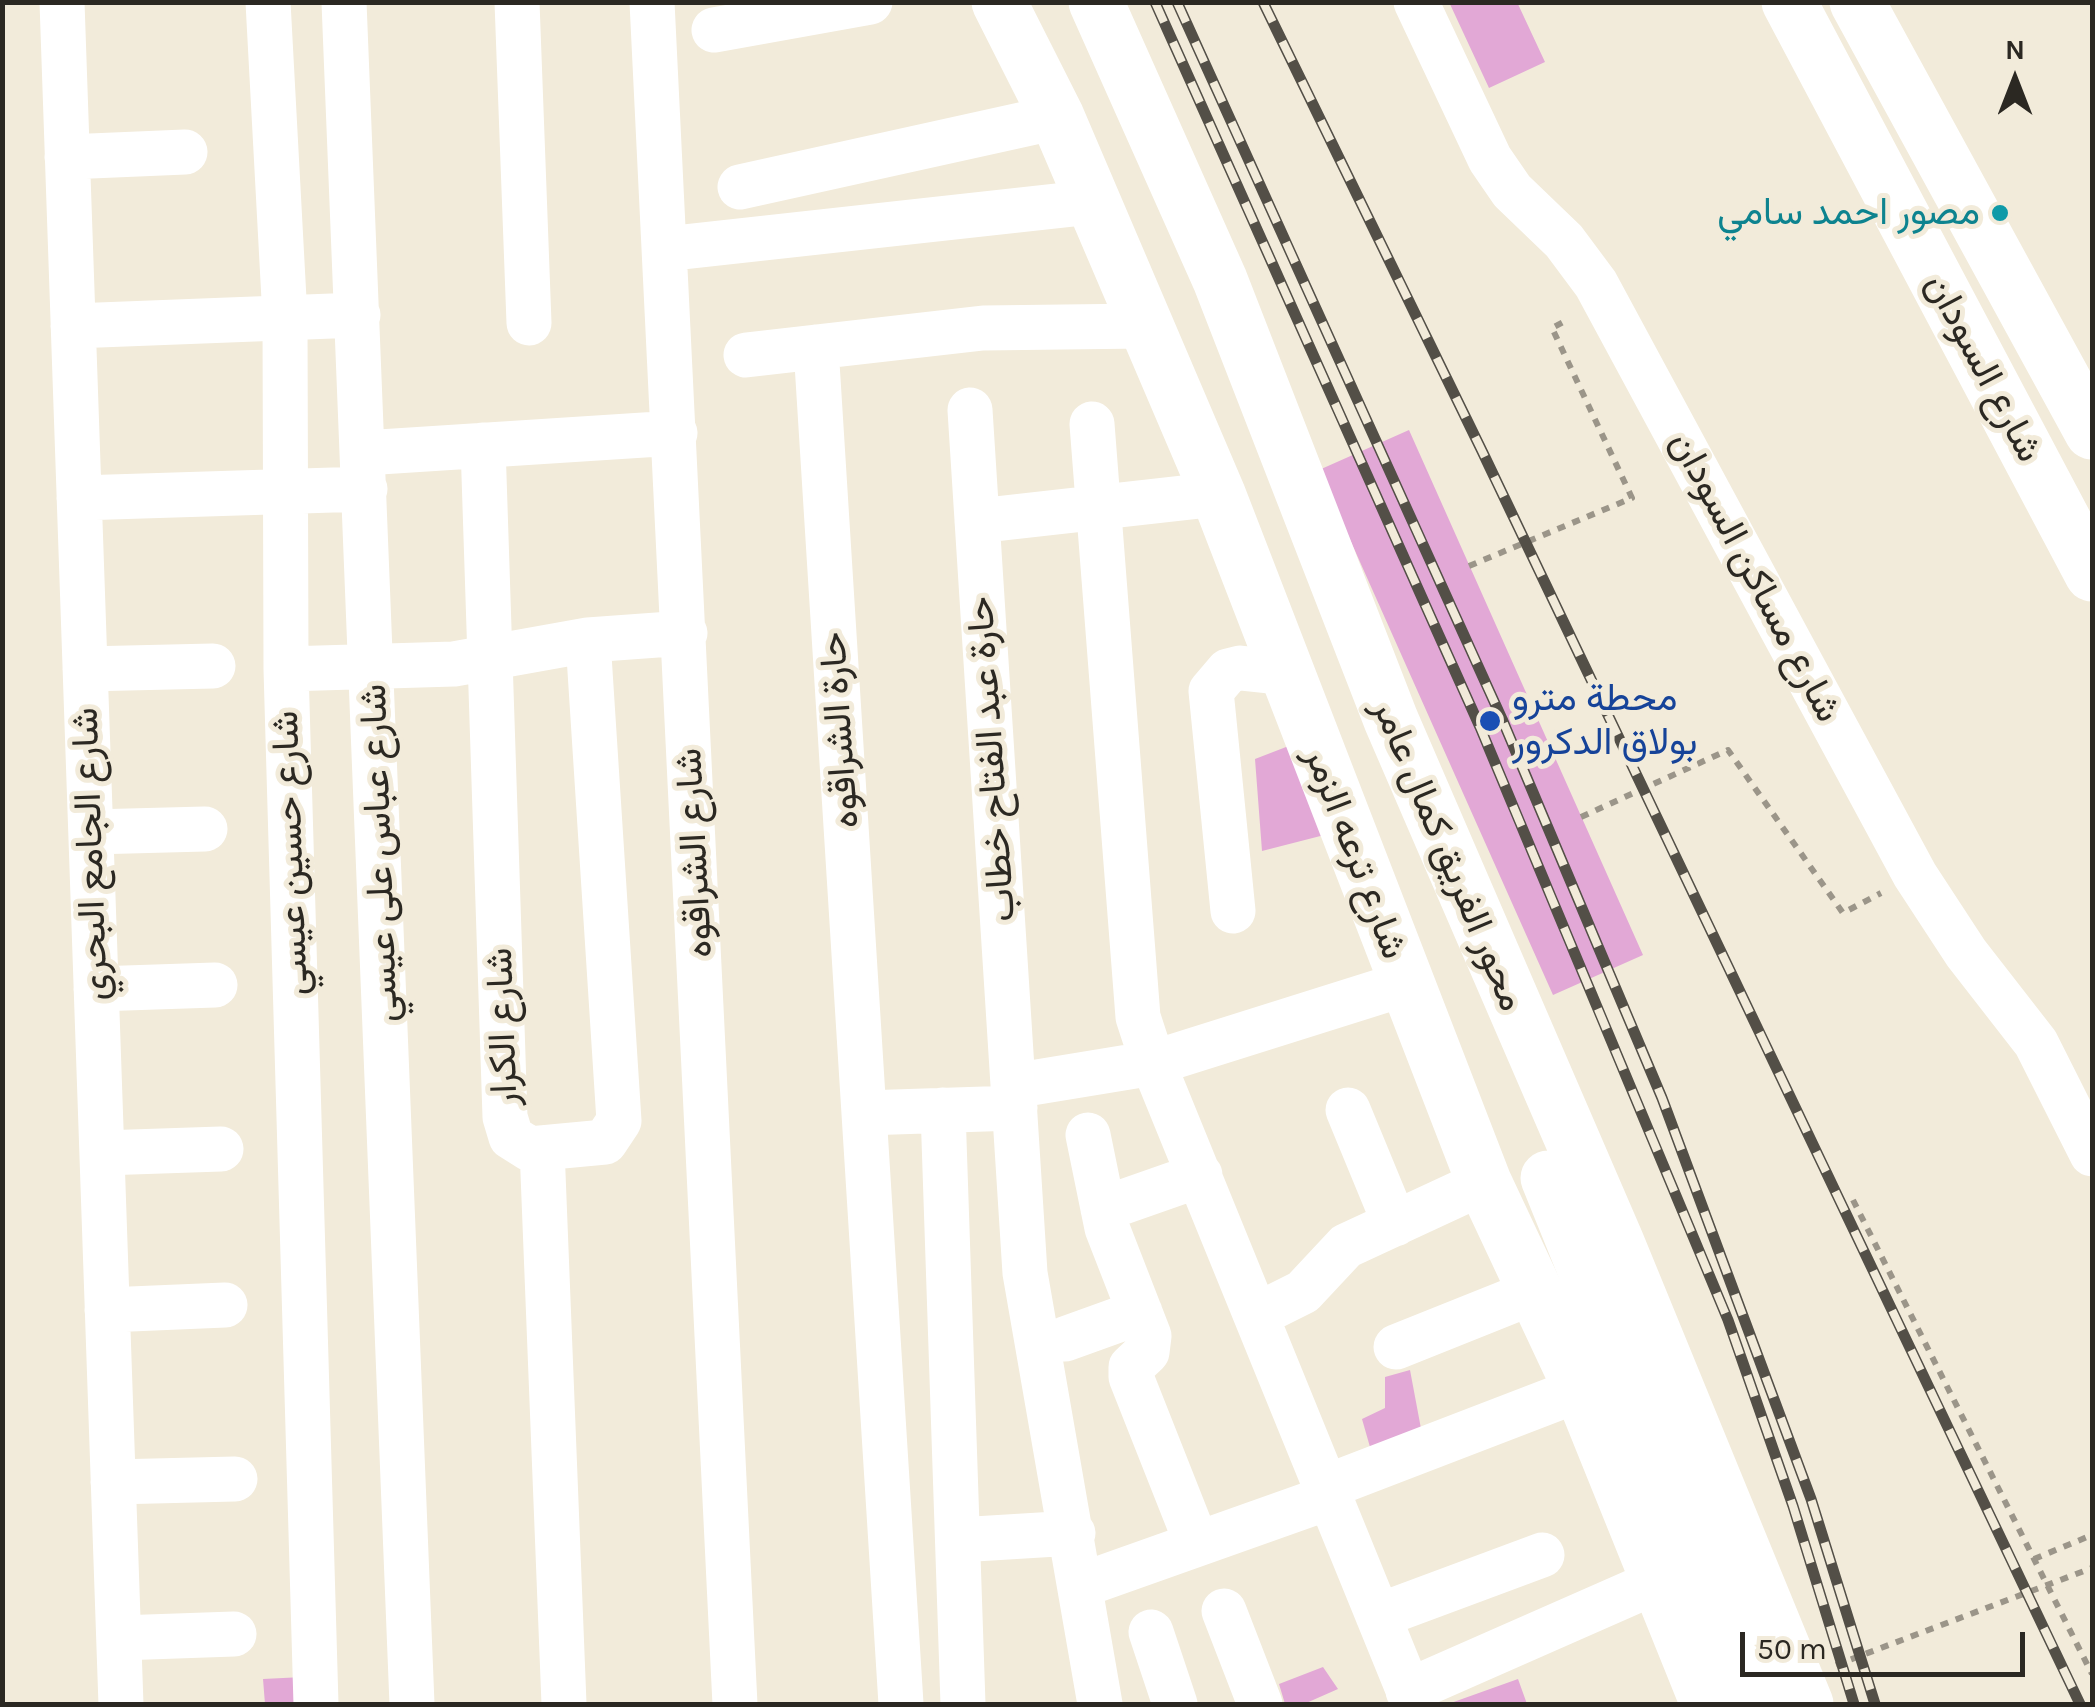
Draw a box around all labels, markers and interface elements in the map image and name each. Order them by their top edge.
north arrow [1965,30,2065,130]
text: N [2005,33,2025,66]
place label: مصور احمد سامي [1717,190,1980,236]
marker: مصور احمد سامي [1989,202,2011,224]
street label: شارع السودان [1914,266,2052,470]
street label: شارع مساكن السودان [1659,424,1851,730]
street label: حارة عبد الفتاح خطاب [958,595,1026,923]
street label: حارة الشراقوه [810,630,870,830]
place label: محطة مترو بولاق الدكرور [1512,676,1697,766]
street label: شارع عباس على عيسي [351,683,409,1023]
street label: محور الفريق كمال عامر [1362,692,1534,1018]
street label: شارع الجامع البحري [63,707,119,1001]
marker: محطة مترو بولاق الدكرور [1477,708,1503,734]
street label: شارع حسين عيسي [263,710,319,996]
street label: شارع ترعه الزمر [1294,740,1416,966]
street label: شارع الشراقوه [667,747,723,959]
street label: شارع الكرار [477,947,529,1107]
scale bar [1745,1612,2030,1674]
text: 50 m [1757,1631,1827,1667]

